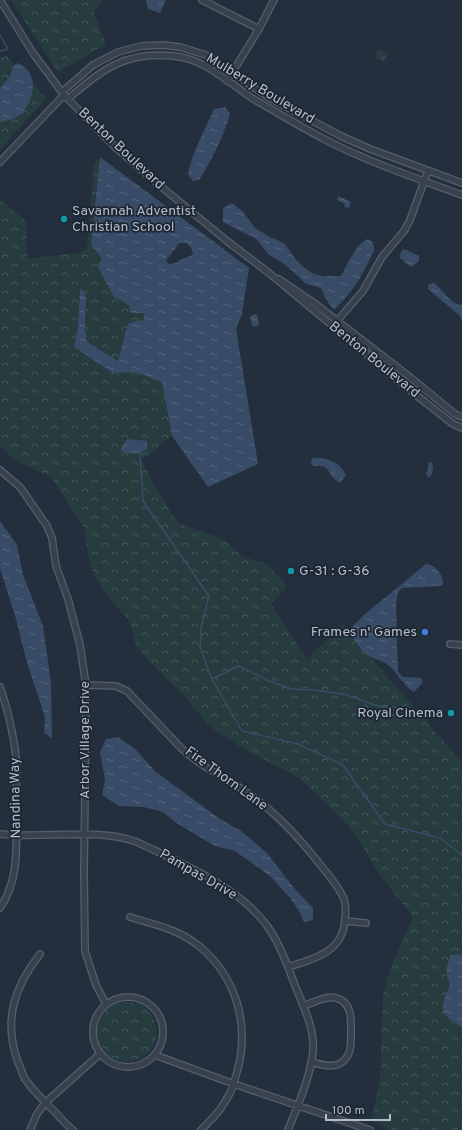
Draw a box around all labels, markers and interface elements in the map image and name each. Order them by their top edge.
street label: Mulberry Boulevard [203,50,317,128]
street label: Benton Boulevard [74,105,168,193]
place label: Savannah Adventist Christian School [72,203,196,236]
marker: Savannah Adventist Christian School [59,214,69,224]
street label: Benton Boulevard [325,318,423,402]
place label: G-31 : G-36 [299,563,370,580]
marker: G-31 : G-36 [286,566,296,576]
place label: Frames n' Games [311,624,417,641]
marker: Frames n' Games [420,627,430,637]
street label: Arbor Village Drive [77,681,94,799]
place label: Royal Cinema [357,705,443,722]
marker: Royal Cinema [446,708,456,718]
street label: Fire Thorn Lane [181,743,271,815]
street label: Nandina Way [7,757,25,839]
street label: Pampas Drive [156,846,240,904]
scale bar [326,1096,390,1122]
text: 100 m [332,1103,365,1119]

